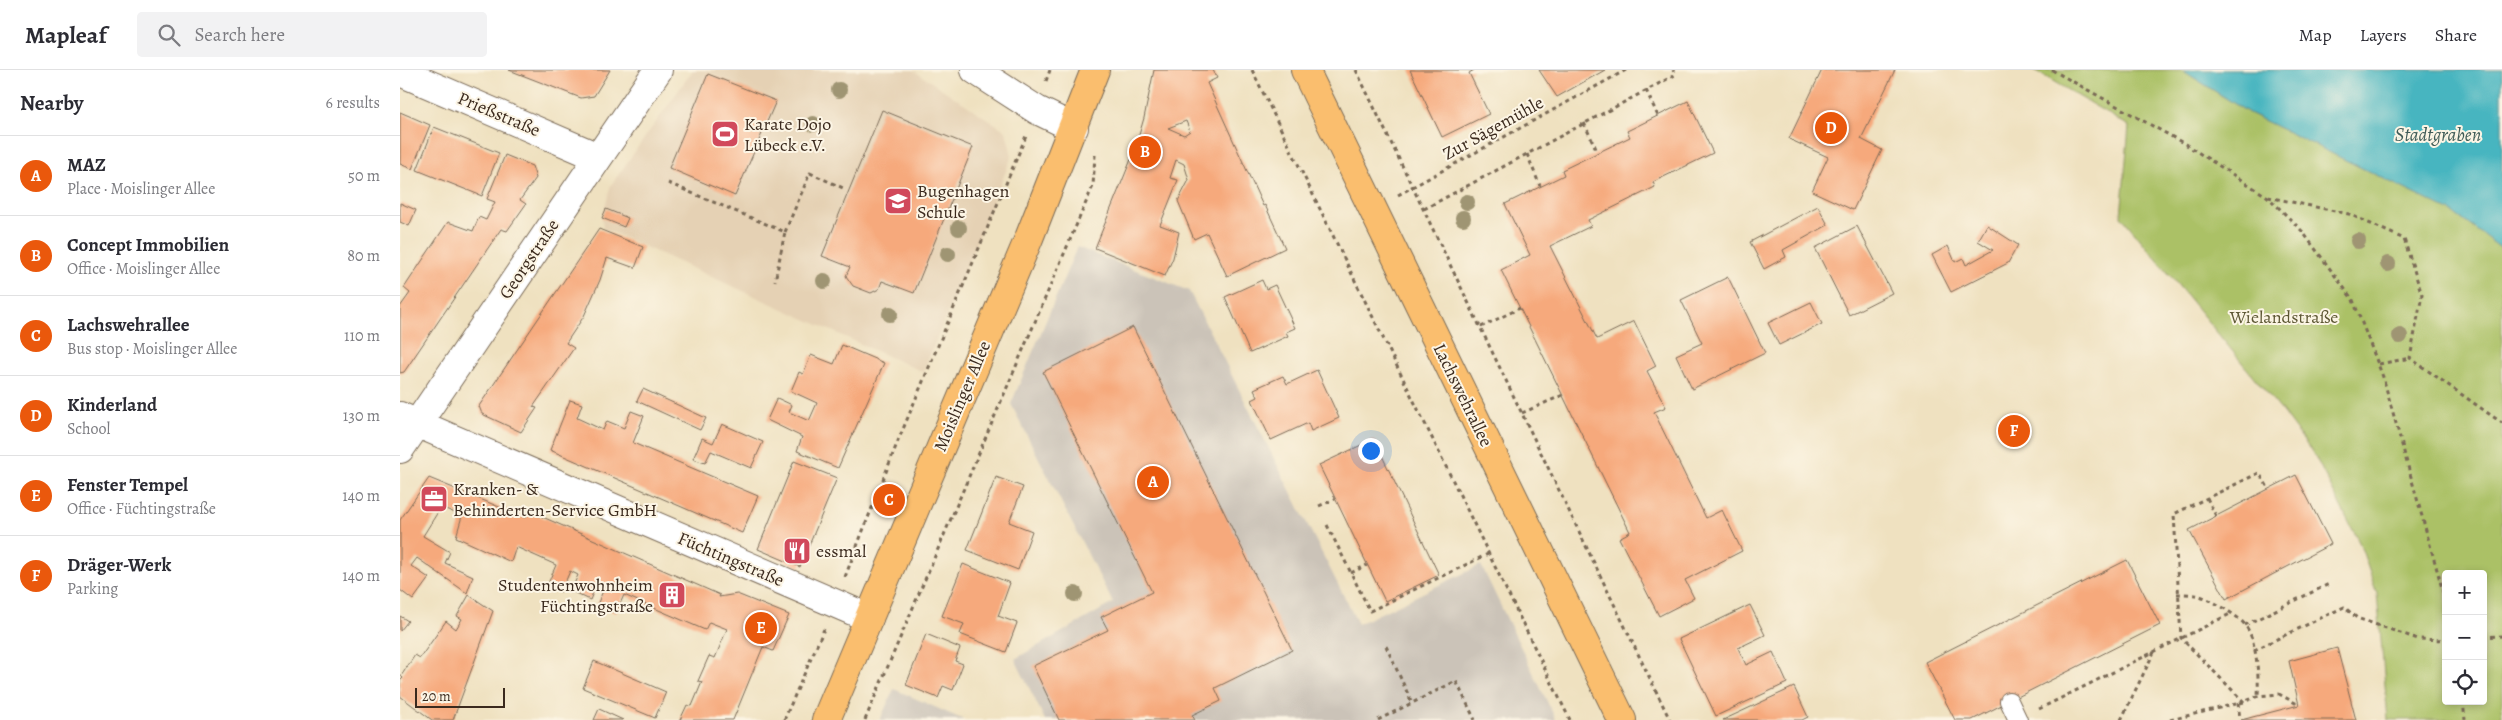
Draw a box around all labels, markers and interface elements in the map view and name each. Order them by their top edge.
search box [137,12,487,57]
text: Mapleaf [25,19,107,51]
icon: search [155,21,183,49]
text: Search here [195,22,285,48]
text: Map [2299,23,2332,47]
text: Layers [2360,23,2407,47]
text: Share [2435,23,2477,47]
street label: Prießstraße [454,86,544,142]
text: Nearby [20,89,83,117]
street label: Zur Sägemühle [1438,90,1548,166]
text: 6 results [326,92,380,114]
pin: D [1815,109,1847,147]
place label: Karate Dojo Lübeck e.V. [744,112,831,157]
sports icon: Karate Dojo Lübeck e.V. [710,119,740,149]
water label: Stadtgraben [2395,122,2481,148]
pin: B [1129,133,1161,171]
text: MAZ [67,152,106,178]
text: A [31,165,41,187]
text: 50 m [348,165,380,187]
text: Place · Moislinger Allee [67,178,215,200]
place label: Bugenhagen Schule [917,179,1010,224]
school or university icon: Bugenhagen Schule [883,186,913,216]
street label: Georgstraße [493,214,565,304]
text: Concept Immobilien [67,232,229,258]
text: B [31,245,41,267]
text: 80 m [347,245,380,267]
text: Office · Moislinger Allee [67,258,220,280]
park label: Wielandstraße [2229,305,2338,329]
text: Lachswehrallee [67,312,190,338]
text: C [31,325,41,347]
text: 110 m [344,325,380,347]
street label: Moislinger Allee [928,337,996,455]
text: Bus stop · Moislinger Allee [67,338,237,360]
street label: Lachswehrallee [1428,339,1498,451]
text: Kinderland [67,392,157,418]
text: D [30,405,42,427]
text: 130 m [343,405,380,427]
pin: F [1998,412,2030,450]
text: School [67,418,110,440]
your location [1358,438,1384,464]
pin: A [1137,463,1169,501]
text: Fenster Tempel [67,472,188,498]
place label: Kranken- & Behinderten-Service GmbH [453,477,657,522]
pin: C [873,481,905,519]
office icon: Kranken- & Behinderten-Service GmbH [419,484,449,514]
text: E [31,485,41,507]
text: 140 m [342,485,380,507]
text: Office · Füchtingstraße [67,498,216,520]
street label: Füchtingstraße [674,526,788,592]
restaurant icon: essmal [782,536,812,566]
place label: essmal [816,539,867,563]
text: Dräger-Werk [67,552,171,578]
text: F [32,565,40,587]
text: 140 m [342,565,380,587]
map controls [2442,570,2487,705]
button: + [2442,570,2487,615]
place label: Studentenwohnheim Füchtingstraße [498,573,653,618]
text: Parking [67,578,118,600]
building icon: Studentenwohnheim Füchtingstraße [657,580,687,610]
pin: E [745,609,777,647]
button: − [2442,615,2487,660]
button: locate [2442,660,2487,705]
scale bar [415,685,505,708]
text: 20 m [422,687,451,706]

